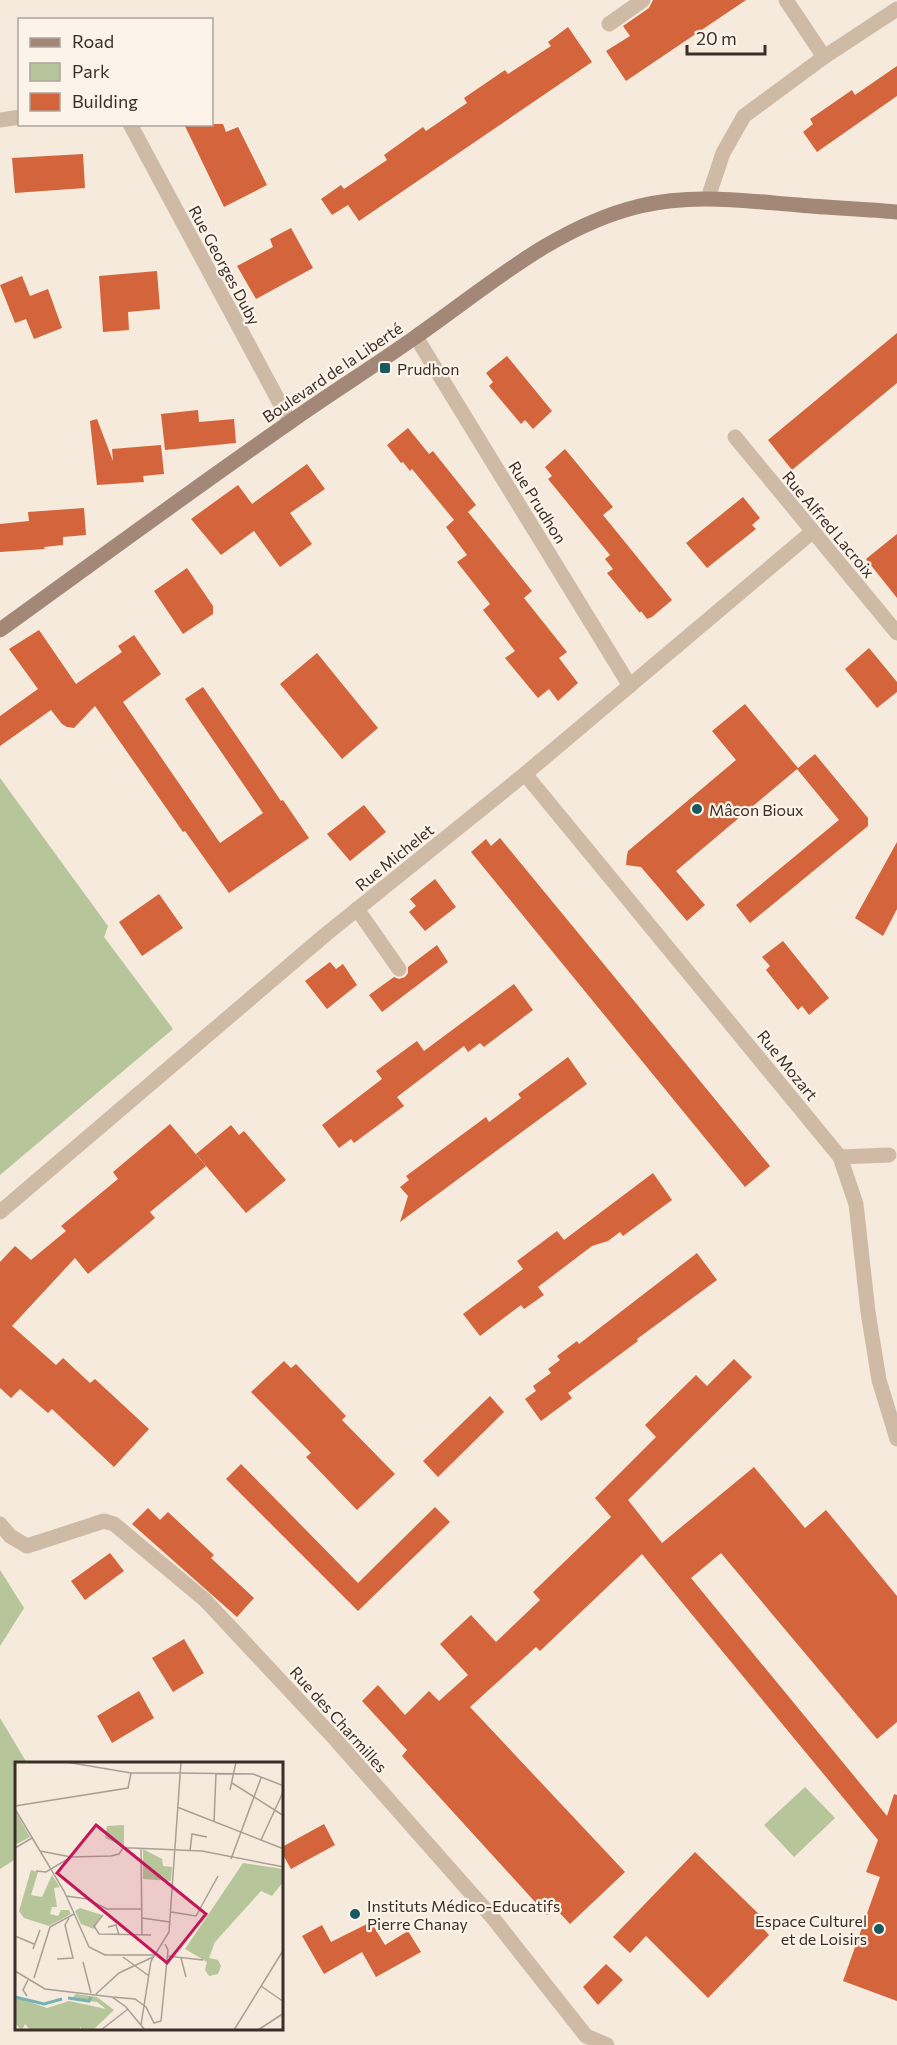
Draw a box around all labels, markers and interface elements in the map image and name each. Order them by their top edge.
legend [18,18,213,126]
scale bar [687,18,765,56]
text: 20 m [696,27,737,49]
text: Road [72,30,114,52]
text: Park [72,60,110,82]
text: Building [72,90,138,112]
street label: Rue Georges Duby [185,202,265,328]
street label: Boulevard de la Liberté [258,318,406,426]
place label: Prudhon [397,359,460,378]
marker: Prudhon [378,361,392,375]
street label: Rue Prudhon [505,457,571,547]
street label: Rue Alfred Lacroix [779,467,879,581]
place label: Mâcon Bioux [709,800,804,819]
marker: Mâcon Bioux [690,802,704,816]
street label: Rue Michelet [351,819,437,894]
street label: Rue Mozart [754,1026,822,1104]
street label: Rue des Charmilles [286,1662,392,1776]
inset map [15,1762,284,2030]
place label: Instituts Médico-Educatifs Pierre Chanay [367,1896,560,1933]
marker: Instituts Médico-Educatifs Pierre Chanay [348,1907,362,1921]
place label: Espace Culturel et de Loisirs [755,1911,867,1948]
marker: Espace Culturel et de Loisirs [872,1922,886,1936]

